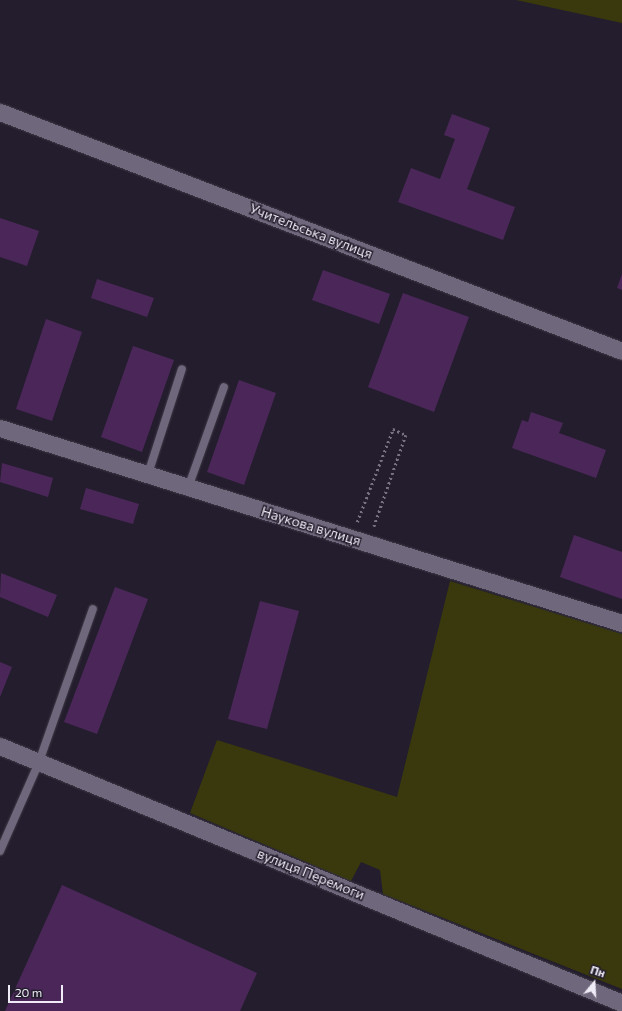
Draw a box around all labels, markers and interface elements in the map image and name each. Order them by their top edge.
street label: Учительська вулиця [247,200,375,262]
street label: Наукова вулиця [259,503,363,549]
street label: вулиця Перемоги [255,845,367,903]
north arrow [574,963,614,1003]
text: Пн [589,963,607,980]
scale bar [10,977,65,1003]
text: 20 m [15,985,42,999]

